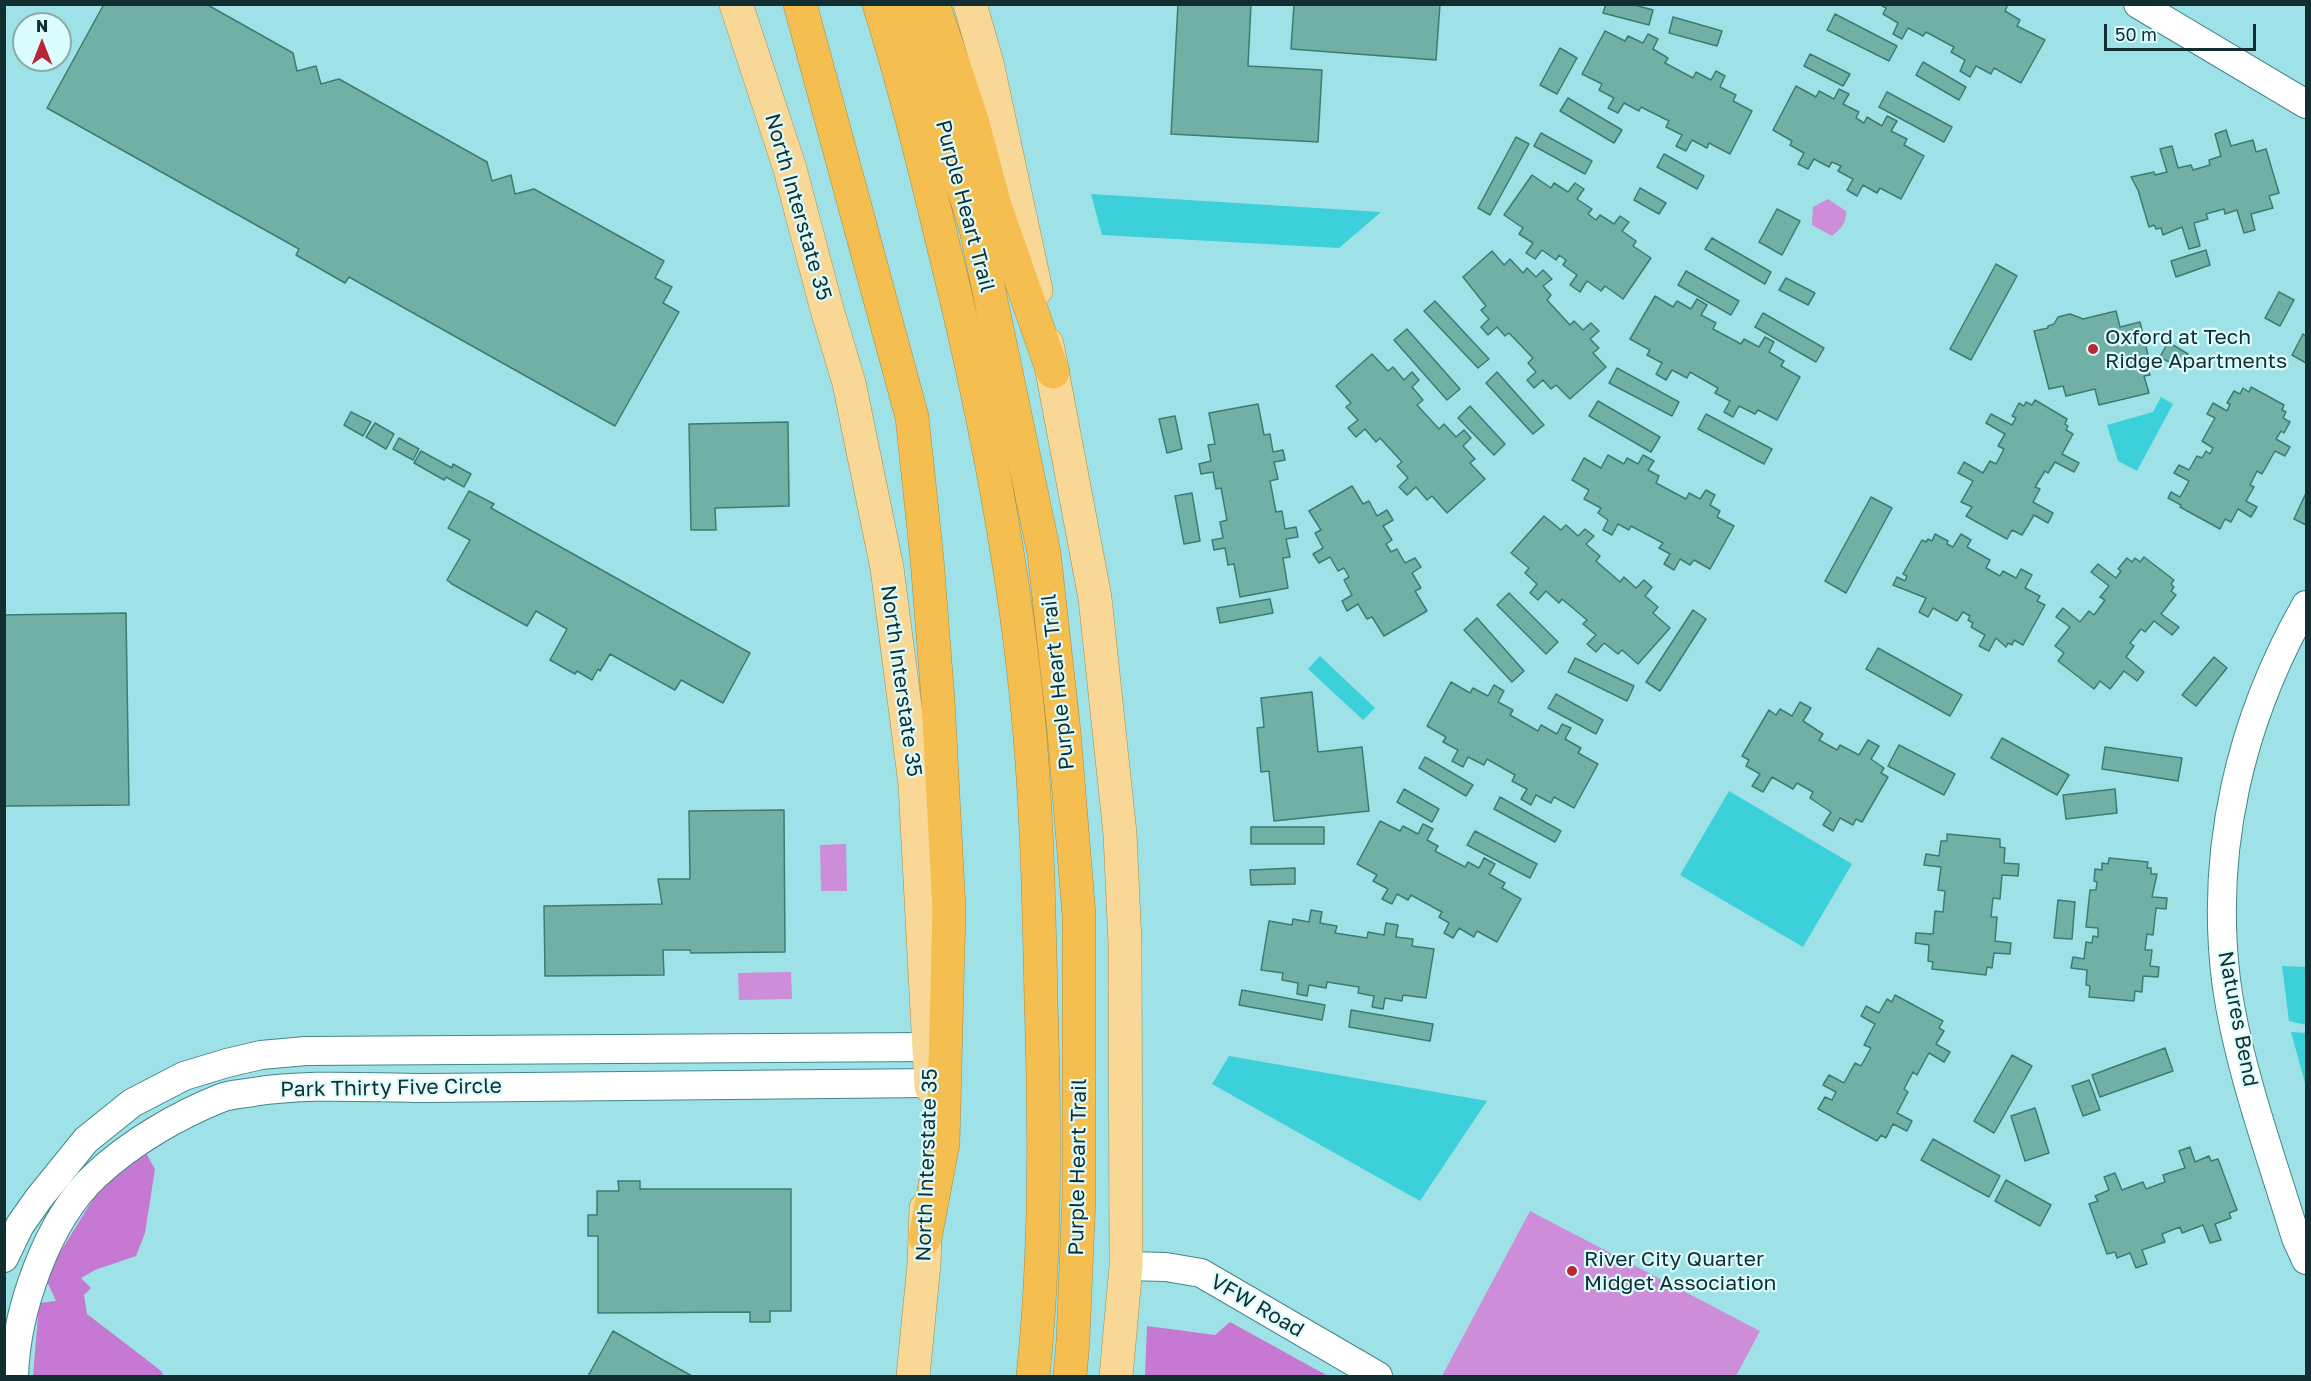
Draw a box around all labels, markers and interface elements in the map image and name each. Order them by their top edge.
north arrow [12,12,72,72]
scale bar [2107,12,2258,50]
text: N [36,16,48,36]
text: 50 m [2115,23,2157,45]
street label: North Interstate 35 [759,111,837,303]
street label: Purple Heart Trail [930,117,1000,295]
place label: Oxford at Tech Ridge Apartments [2105,324,2287,374]
marker: Oxford at Tech Ridge Apartments [2086,342,2100,356]
street label: North Interstate 35 [875,584,927,778]
street label: Purple Heart Trail [1036,593,1080,771]
street label: Natures Bend [2213,949,2263,1089]
street label: North Interstate 35 [911,1068,943,1262]
street label: Park Thirty Five Circle [280,1073,502,1103]
street label: Purple Heart Trail [1064,1078,1092,1256]
place label: River City Quarter Midget Association [1584,1246,1776,1296]
marker: River City Quarter Midget Association [1565,1264,1579,1278]
street label: VFW Road [1206,1269,1308,1343]

